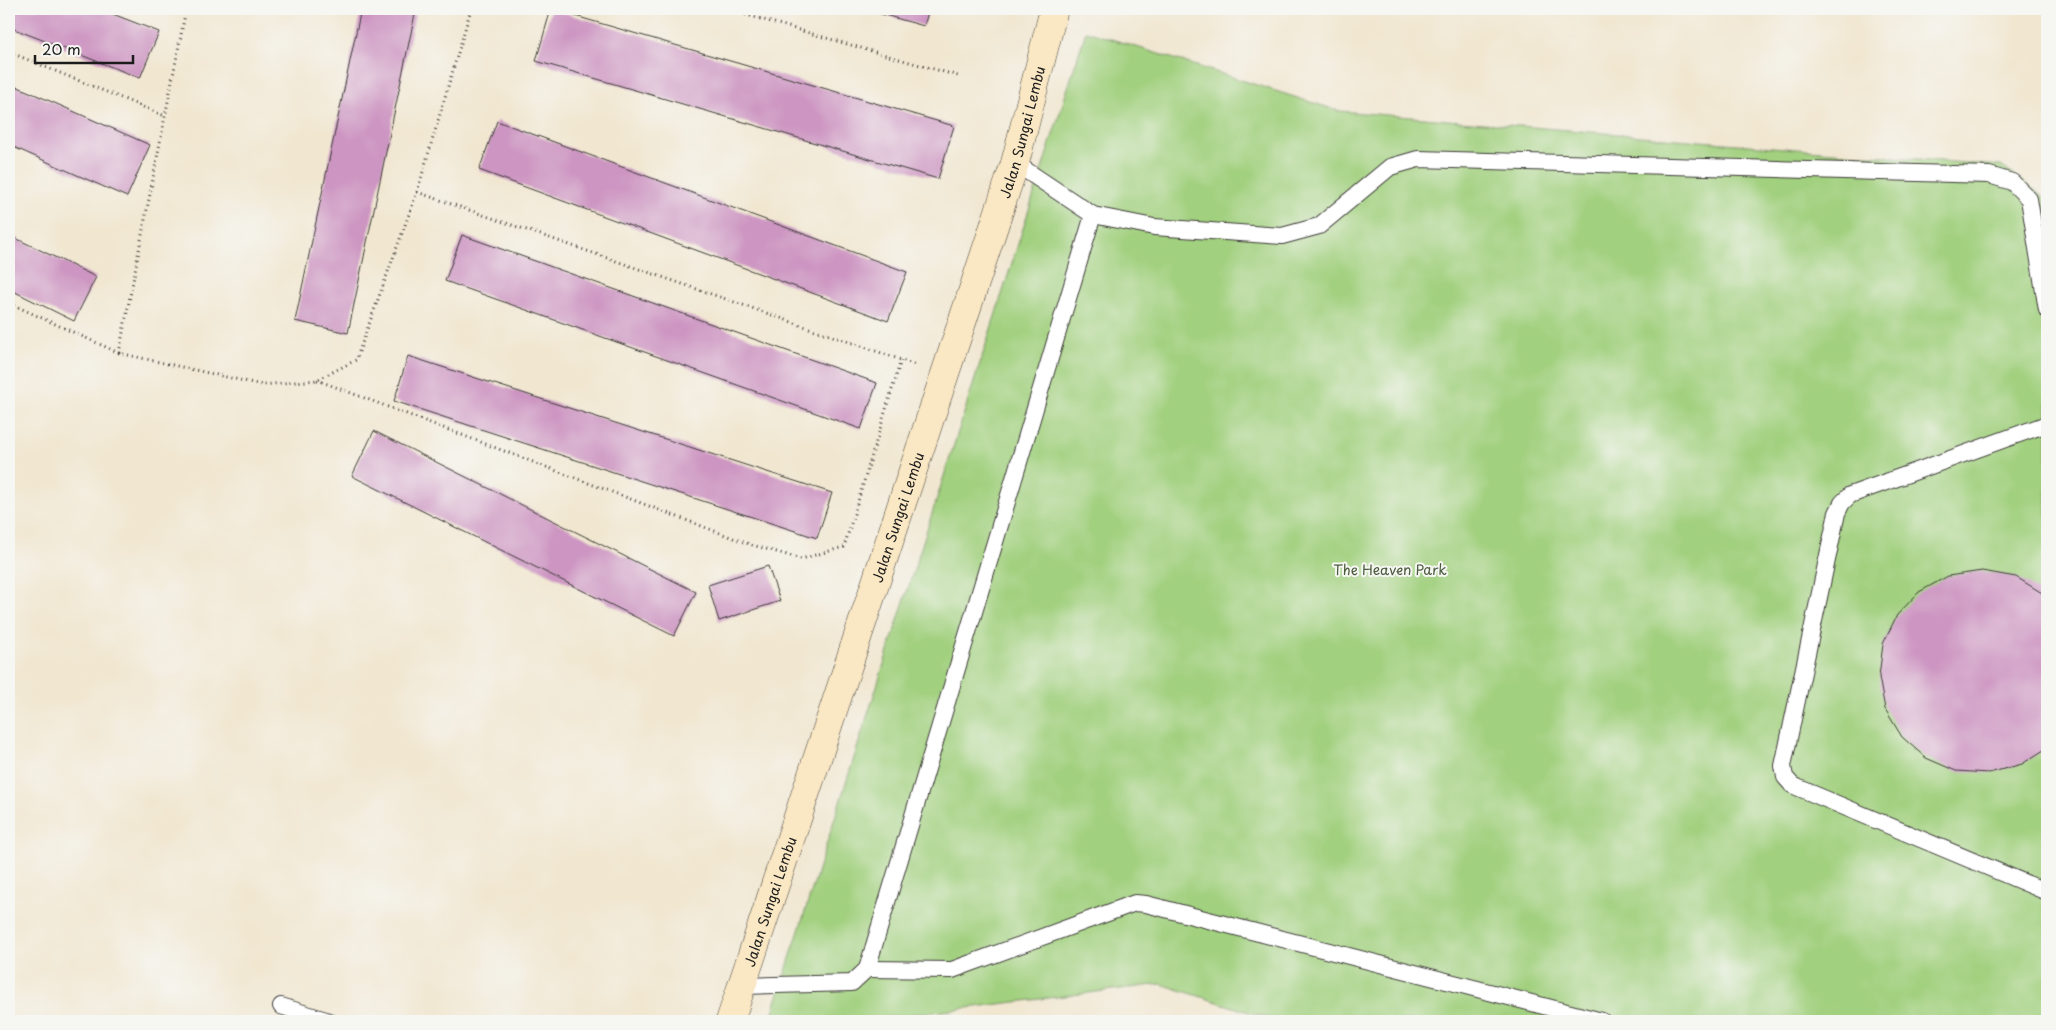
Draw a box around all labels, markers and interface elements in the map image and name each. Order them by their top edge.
scale bar [35,32,132,64]
text: 20 m [42,37,81,60]
street label: Jalan Sungai Lembu [994,64,1050,201]
street label: Jalan Sungai Lembu [866,449,929,585]
park label: The Heaven Park [1333,559,1447,580]
street label: Jalan Sungai Lembu [738,834,801,969]

